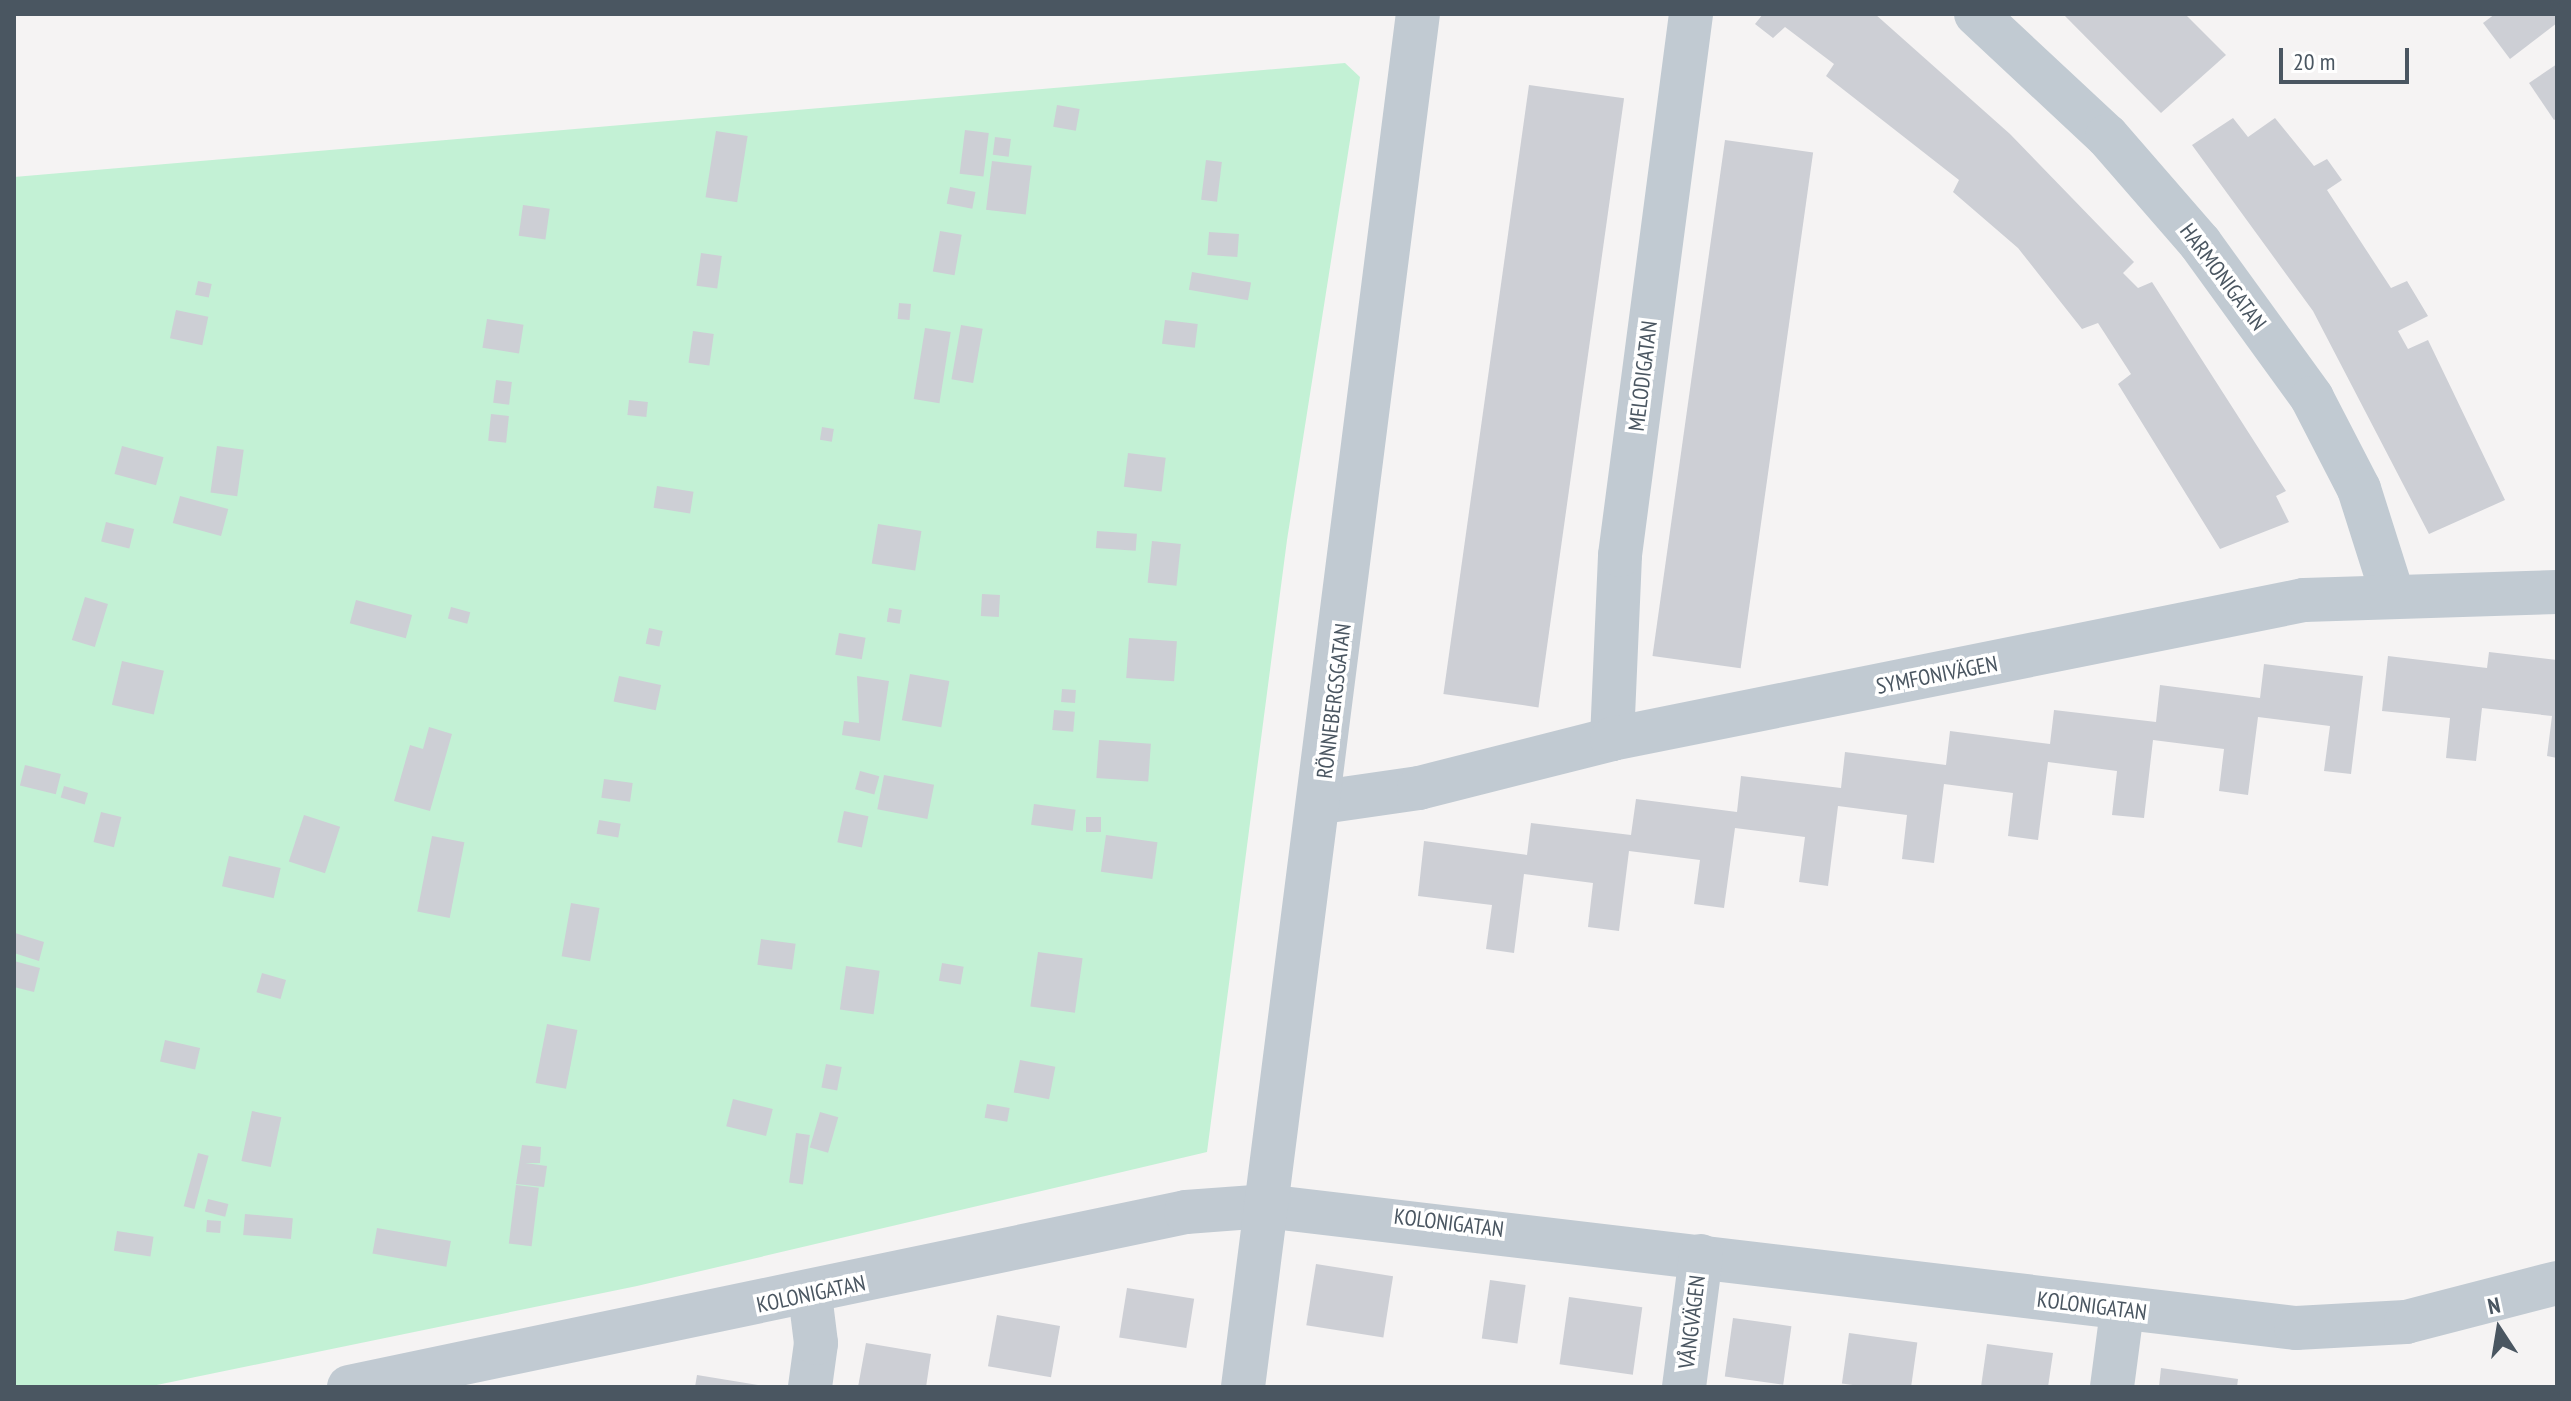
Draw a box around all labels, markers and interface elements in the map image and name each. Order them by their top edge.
scale bar [2283,32,2413,82]
text: 20 m [2293,46,2335,77]
street label: HARMONIGATAN [2174,218,2272,336]
street label: MELODIGATAN [1623,319,1663,433]
street label: RÖNNEBERGSGATAN [1311,622,1357,780]
street label: SYMFONIVÄGEN [1874,650,2000,700]
street label: KOLONIGATAN [1393,1203,1505,1243]
street label: KOLONIGATAN [754,1270,868,1318]
street label: VÅNGVÄGEN [1673,1274,1711,1370]
street label: KOLONIGATAN [2036,1286,2148,1326]
north arrow [2459,1289,2539,1369]
text: N [2485,1291,2503,1320]

